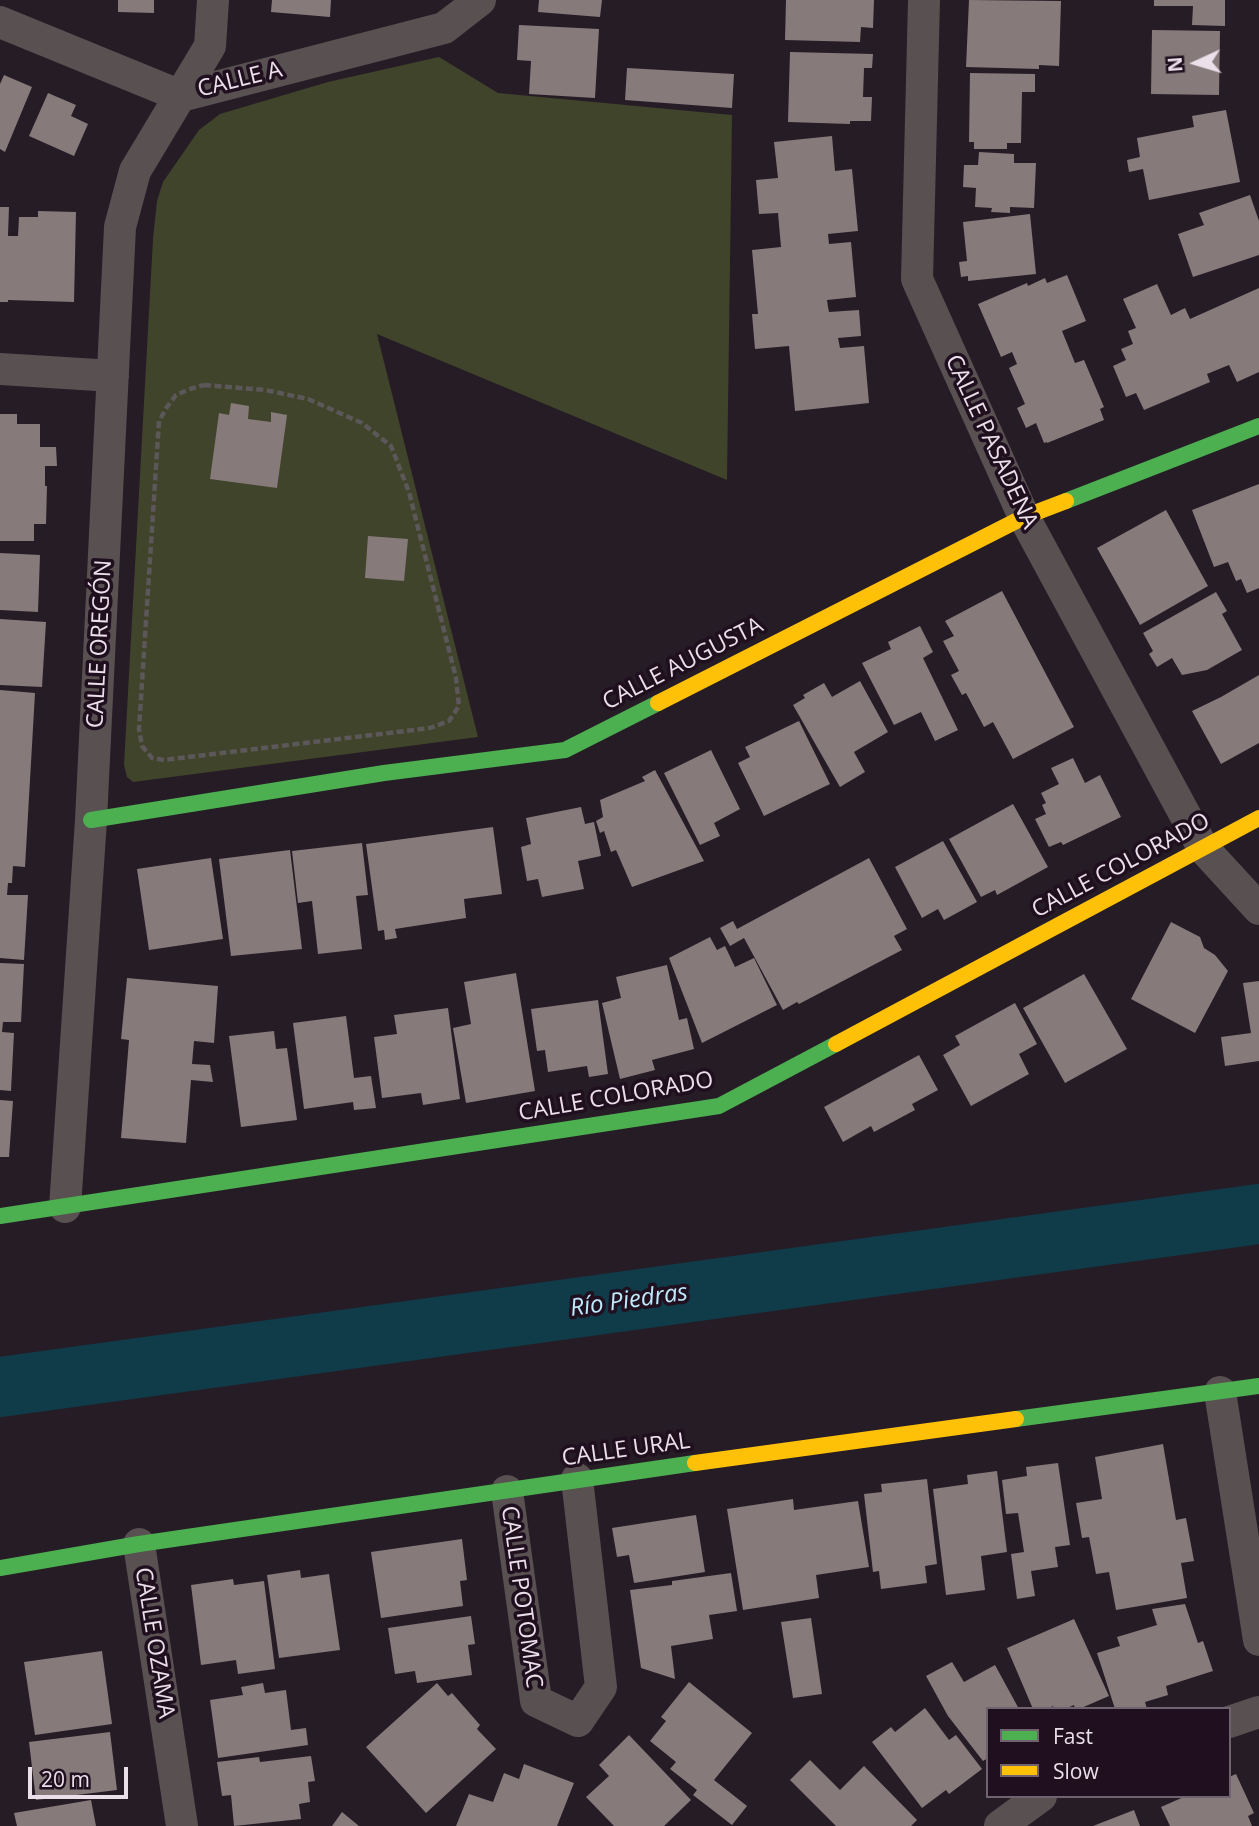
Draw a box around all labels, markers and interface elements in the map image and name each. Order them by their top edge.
north arrow [1161,28,1231,98]
street label: CALLE A [195,56,285,104]
text: N [1162,56,1189,73]
street label: CALLE PASADENA [939,351,1043,533]
street label: CALLE OREGÓN [82,559,118,729]
street label: CALLE AUGUSTA [598,612,768,716]
street label: CALLE COLORADO [1027,807,1215,925]
street label: CALLE COLORADO [516,1066,716,1128]
water label: Río Piedras [568,1279,690,1323]
street label: CALLE URAL [560,1427,692,1473]
street label: CALLE POTOMAC [495,1504,547,1690]
street label: CALLE OZAMA [128,1565,180,1721]
legend [986,1707,1231,1798]
text: Fast [1053,1722,1093,1750]
scale bar [32,1752,131,1796]
text: Slow [1053,1757,1099,1785]
text: 20 m [41,1765,90,1793]

